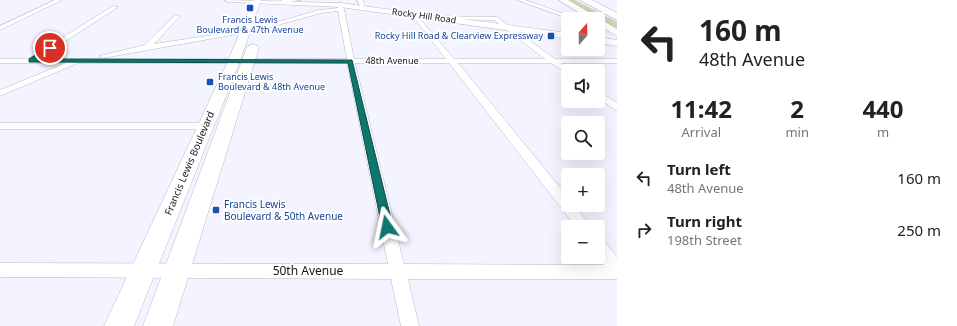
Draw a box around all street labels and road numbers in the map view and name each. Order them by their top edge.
street label: Rocky Hill Road [391,5,457,26]
street label: 48th Avenue [365,54,419,67]
street label: Francis Lewis Boulevard [161,109,217,217]
street label: 50th Avenue [273,262,344,279]

